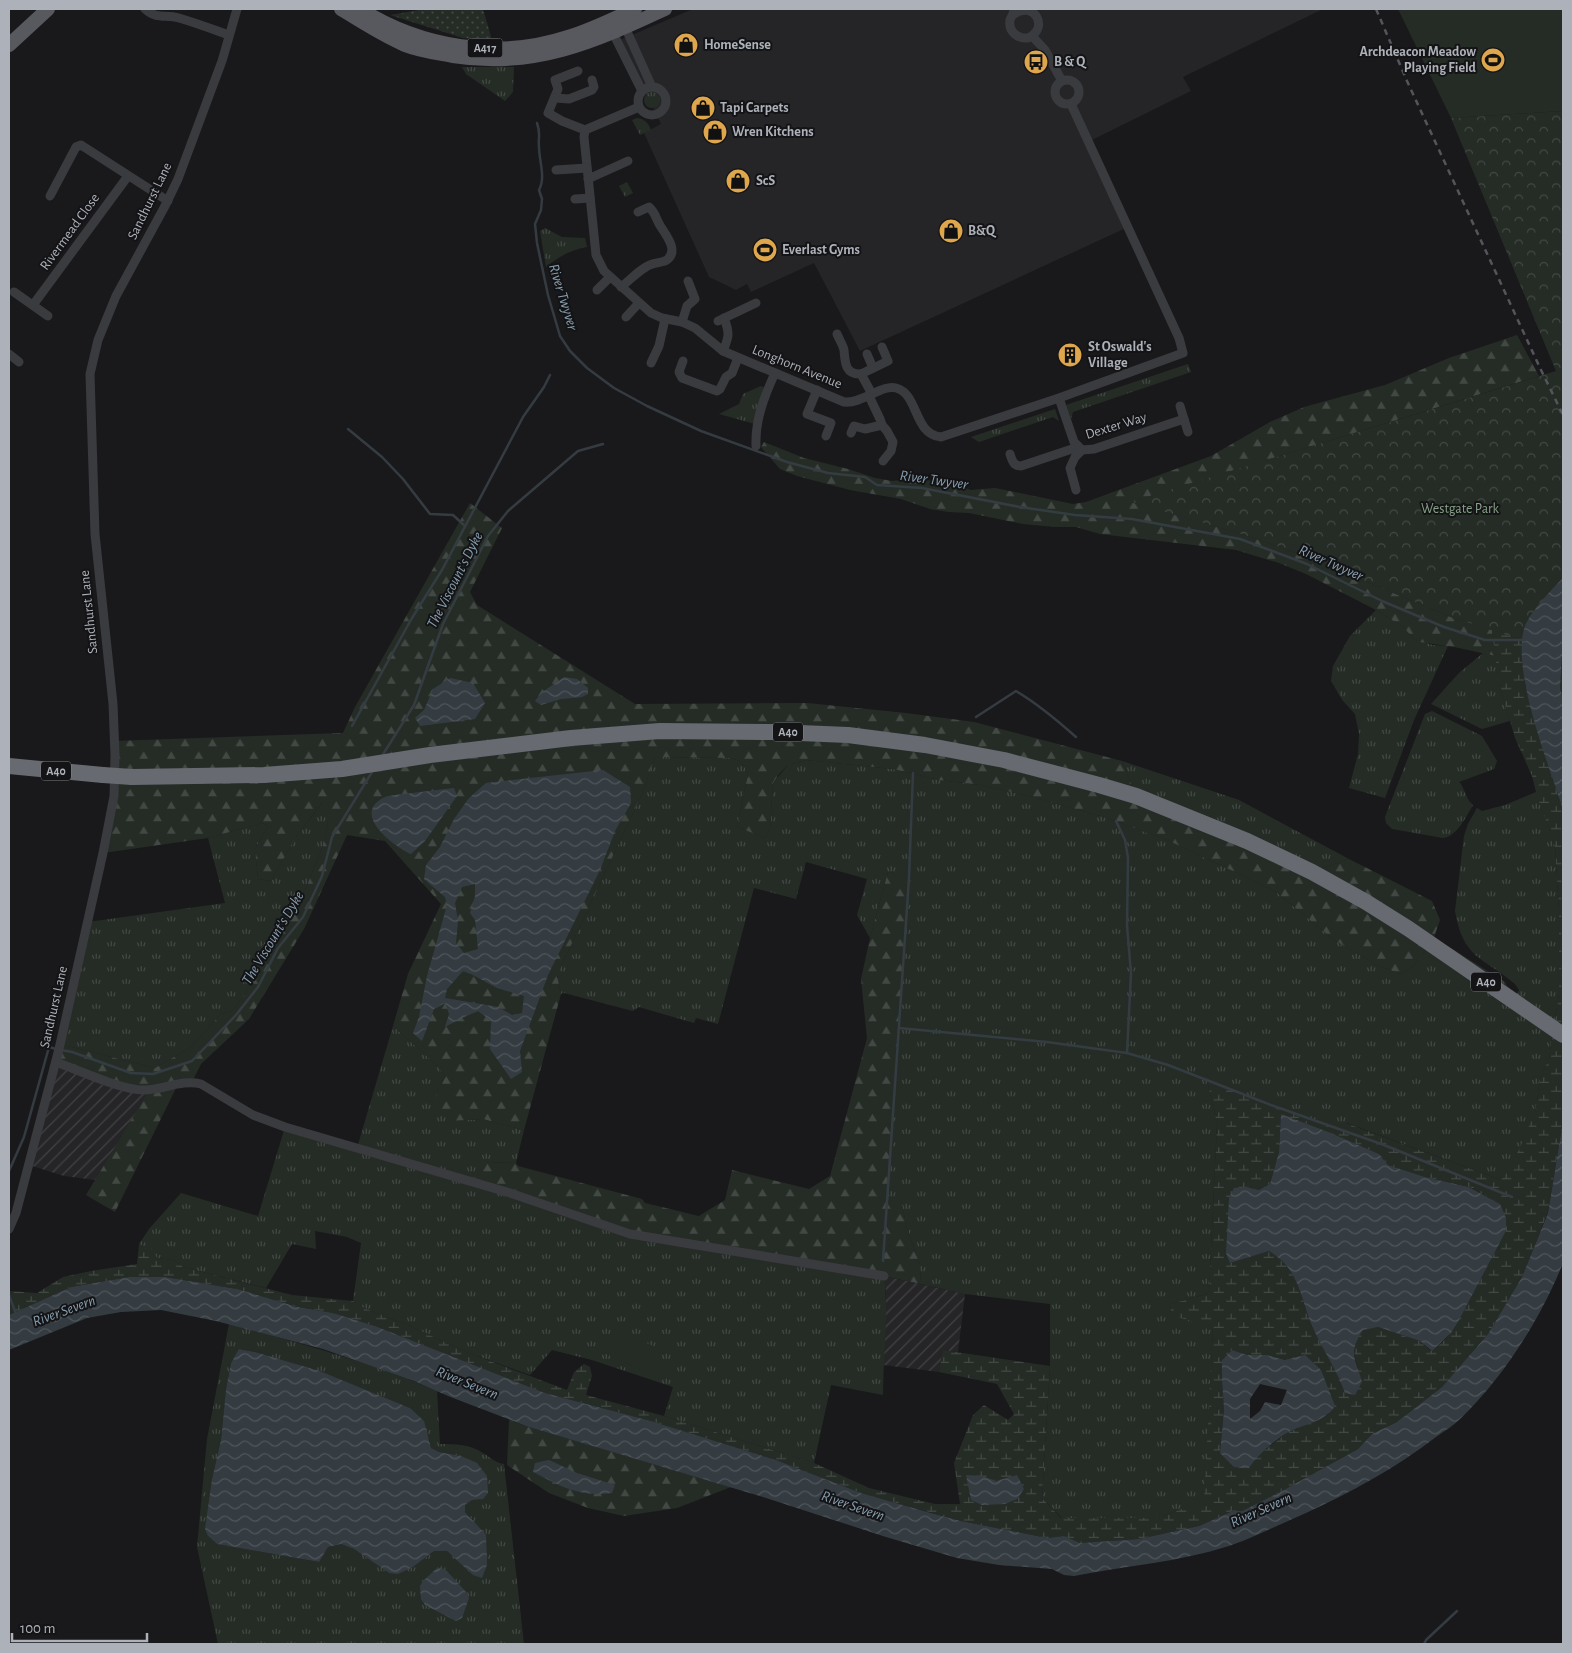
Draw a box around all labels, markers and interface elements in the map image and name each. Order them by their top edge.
shop icon: HomeSense [673,32,699,58]
road number: A417 [468,38,502,58]
place label: HomeSense [704,38,771,52]
place label: Archdeacon Meadow Playing Field [1359,45,1477,75]
sports icon: Archdeacon Meadow Playing Field [1480,47,1506,73]
bus stop icon: B & Q [1023,49,1049,75]
place label: B & Q [1054,55,1087,69]
shop icon: Tapi Carpets [690,95,716,121]
place label: Tapi Carpets [720,101,789,115]
shop icon: Wren Kitchens [702,119,728,145]
place label: Wren Kitchens [732,125,814,139]
street label: Sandhurst Lane [125,160,175,242]
shop icon: ScS [725,168,751,194]
place label: ScS [756,174,775,188]
street label: Rivermead Close [38,191,102,273]
shop icon: B&Q [938,218,964,244]
place label: B&Q [968,224,997,238]
sports icon: Everlast Gyms [752,237,778,263]
place label: Everlast Gyms [782,243,860,257]
water label: River Twyver [546,262,581,333]
place label: St Oswald's Village [1088,340,1152,370]
building icon: St Oswald's Village [1057,342,1083,368]
street label: Longhorn Avenue [750,343,844,391]
street label: Dexter Way [1084,410,1148,442]
water label: River Twyver [899,468,970,492]
park label: Westgate Park [1421,502,1500,516]
water label: The Viscount's Dyke [424,529,486,631]
water label: River Twyver [1297,542,1366,584]
street label: Sandhurst Lane [78,570,100,654]
road number: A40 [773,722,803,742]
road number: A40 [41,761,71,780]
water label: The Viscount's Dyke [239,889,307,987]
street label: Sandhurst Lane [38,965,70,1049]
road number: A40 [1471,972,1501,992]
water label: River Severn [31,1293,97,1329]
water label: River Severn [434,1364,500,1402]
water label: River Severn [820,1488,886,1524]
water label: River Severn [1228,1490,1294,1530]
scale bar [12,1610,148,1642]
text: 100 m [20,1621,55,1636]

